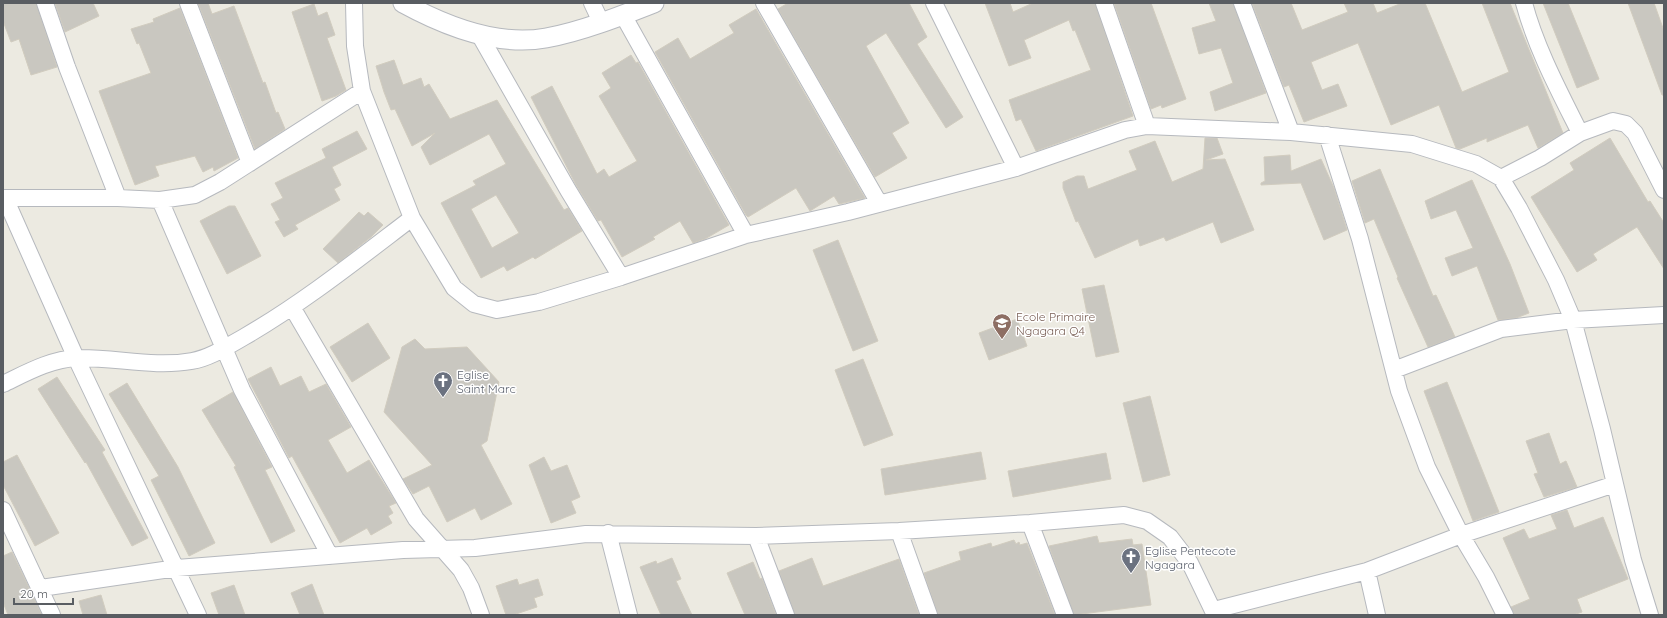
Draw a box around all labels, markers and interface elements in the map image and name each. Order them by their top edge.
place label: Ecole Primaire Ngagara Q4 [1016,309,1095,338]
school or university icon: Ecole Primaire Ngagara Q4 [991,312,1013,340]
place label: Eglise Saint Marc [457,367,516,396]
church icon: Eglise Saint Marc [432,370,454,398]
place label: Eglise Pentecote Ngagara [1145,543,1236,572]
church icon: Eglise Pentecote Ngagara [1120,546,1142,574]
scale bar [14,580,73,606]
text: 20 m [20,586,48,601]

